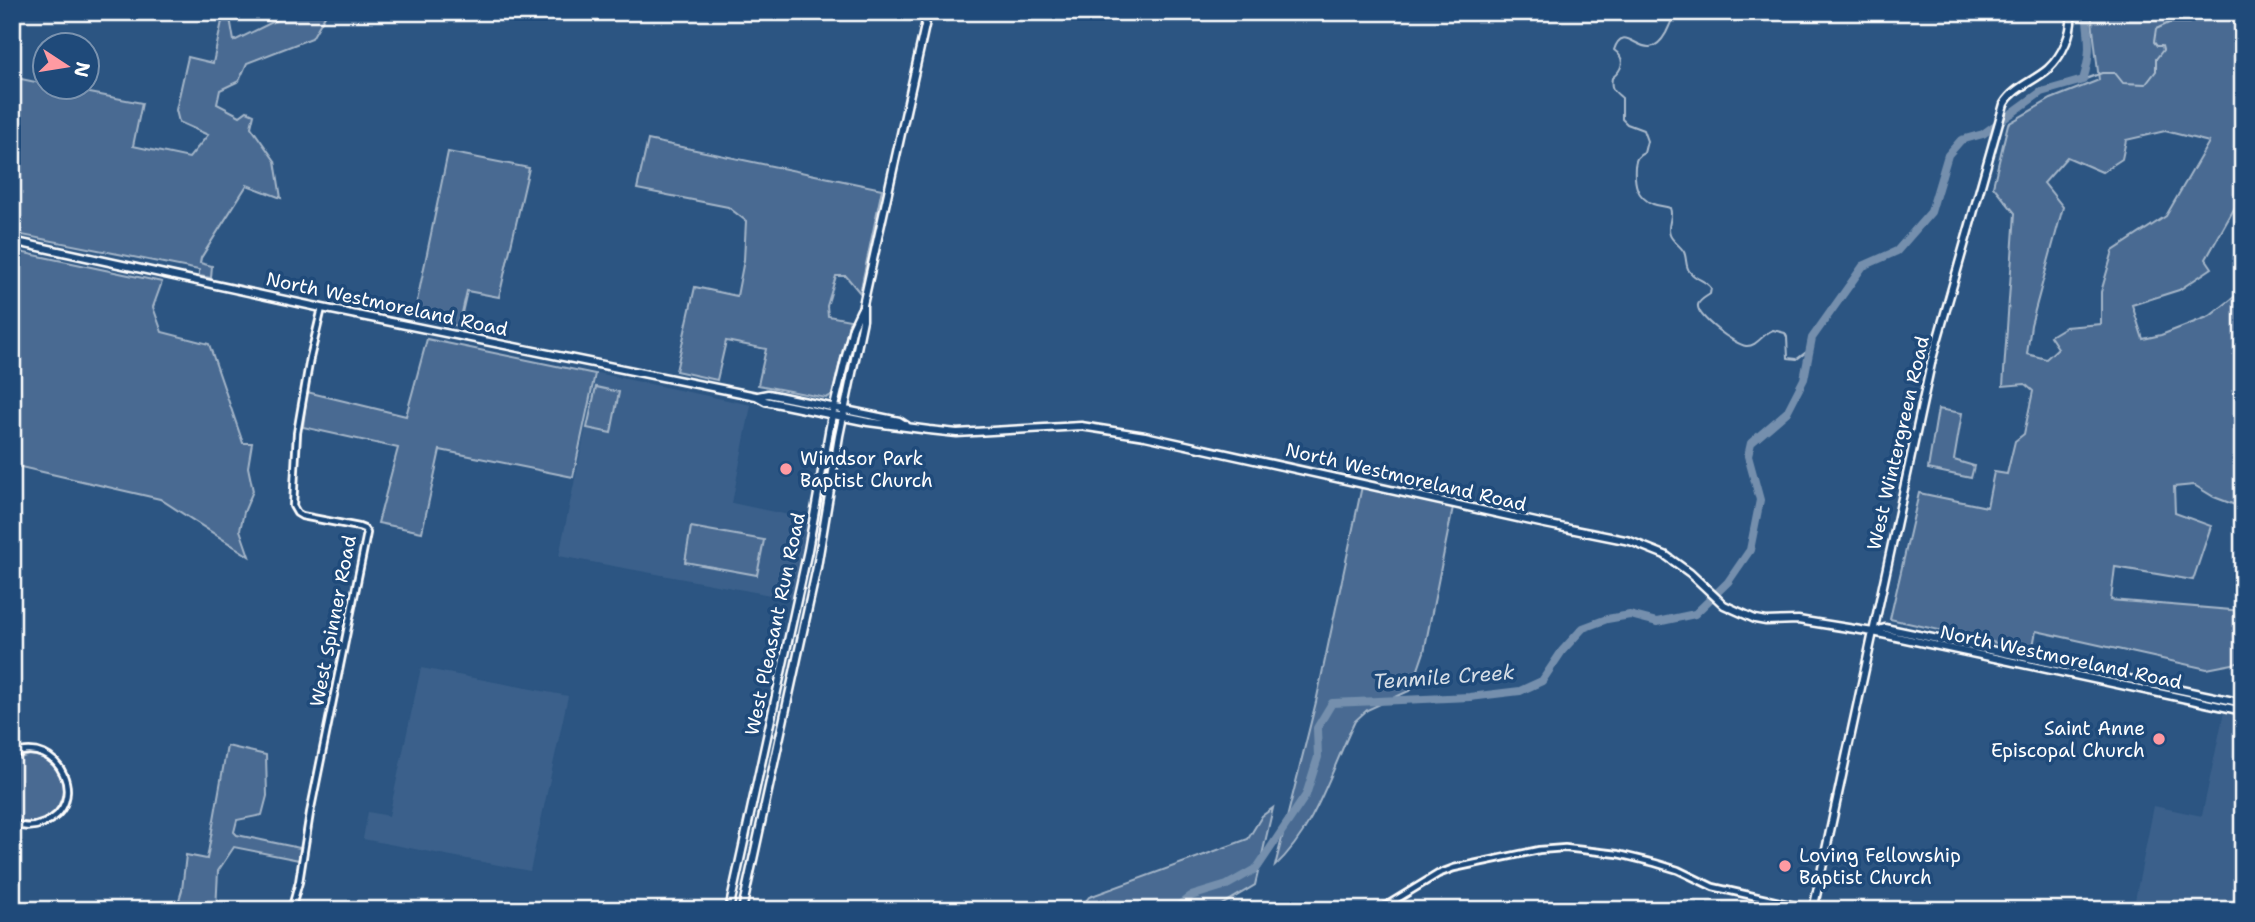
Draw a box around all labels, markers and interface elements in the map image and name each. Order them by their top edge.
north arrow [32,32,102,102]
text: N [68,59,96,79]
street label: North Westmoreland Road [264,266,510,342]
street label: West Wintergreen Road [1861,333,1935,553]
street label: North Westmoreland Road [1283,437,1529,517]
place label: Windsor Park Baptist Church [800,446,933,493]
marker: Windsor Park Baptist Church [778,461,794,477]
street label: West Pleasant Run Road [739,510,811,738]
street label: West Spinner Road [304,533,362,709]
street label: North Westmoreland Road [1938,619,2184,695]
water label: Tenmile Creek [1372,658,1516,696]
place label: Saint Anne Episcopal Church [1991,716,2145,763]
marker: Saint Anne Episcopal Church [2151,731,2167,747]
place label: Loving Fellowship Baptist Church [1799,843,1961,890]
marker: Loving Fellowship Baptist Church [1777,858,1793,874]

